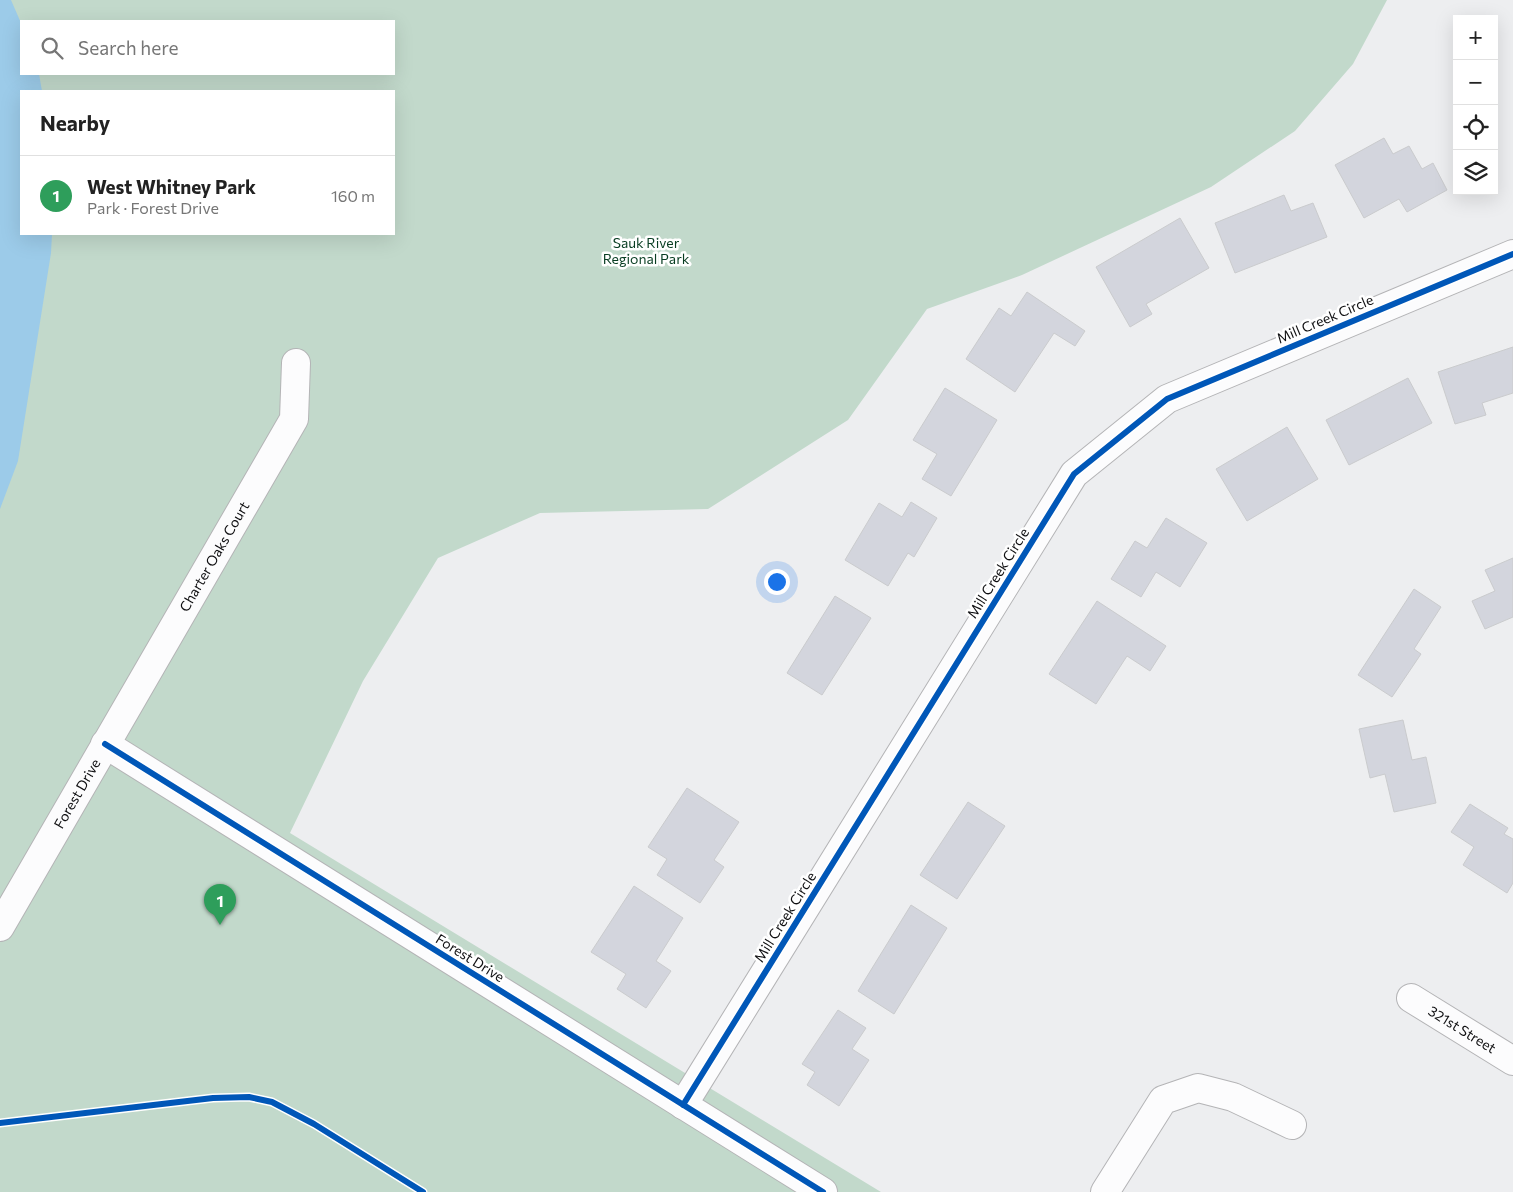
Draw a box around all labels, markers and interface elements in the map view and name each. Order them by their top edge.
map controls [1453,15,1498,195]
button: + [1453,15,1498,60]
search box [20,20,395,75]
icon: search [38,34,66,62]
text: Search here [78,36,178,59]
button: − [1453,60,1498,105]
button: locate [1453,105,1498,150]
text: Nearby [40,110,110,135]
button: layers [1453,150,1498,195]
text: West Whitney Park [87,175,256,198]
text: 1 [52,186,60,205]
text: 160 m [331,186,375,205]
text: Park · Forest Drive [87,198,219,217]
park label: Sauk River Regional Park [603,234,690,267]
street label: Mill Creek Circle [1274,291,1376,347]
street label: Charter Oaks Court [175,498,253,614]
street label: Mill Creek Circle [963,524,1032,621]
your location [764,569,790,595]
street label: Forest Drive [50,756,103,831]
street label: Mill Creek Circle [750,868,819,965]
pin: 1 [204,884,236,925]
street label: Forest Drive [433,930,508,985]
street label: 321st Street [1425,1002,1499,1056]

